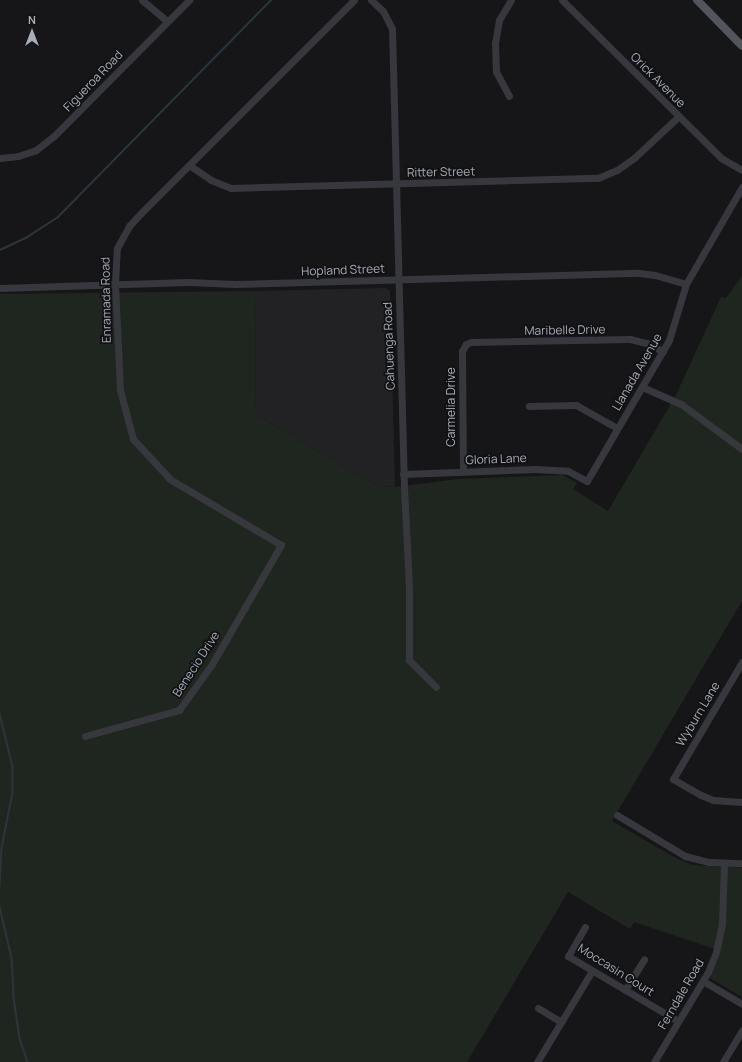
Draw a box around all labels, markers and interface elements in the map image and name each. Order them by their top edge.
north arrow [12,12,52,52]
text: N [28,12,36,27]
street label: Figueroa Road [60,48,126,114]
street label: Orick Avenue [627,49,689,111]
street label: Ritter Street [407,164,475,180]
street label: Enramada Road [98,257,114,343]
street label: Hopland Street [301,261,385,279]
street label: Cahuenga Road [380,302,398,390]
street label: Maribelle Drive [524,322,606,338]
street label: Llanada Avenue [609,331,665,413]
street label: Carmelia Drive [444,367,458,447]
street label: Gloria Lane [465,451,527,467]
street label: Benecio Drive [170,629,222,699]
street label: Wyburn Lane [673,679,723,749]
street label: Moccasin Court [575,941,657,999]
street label: Ferndale Road [655,956,707,1032]

